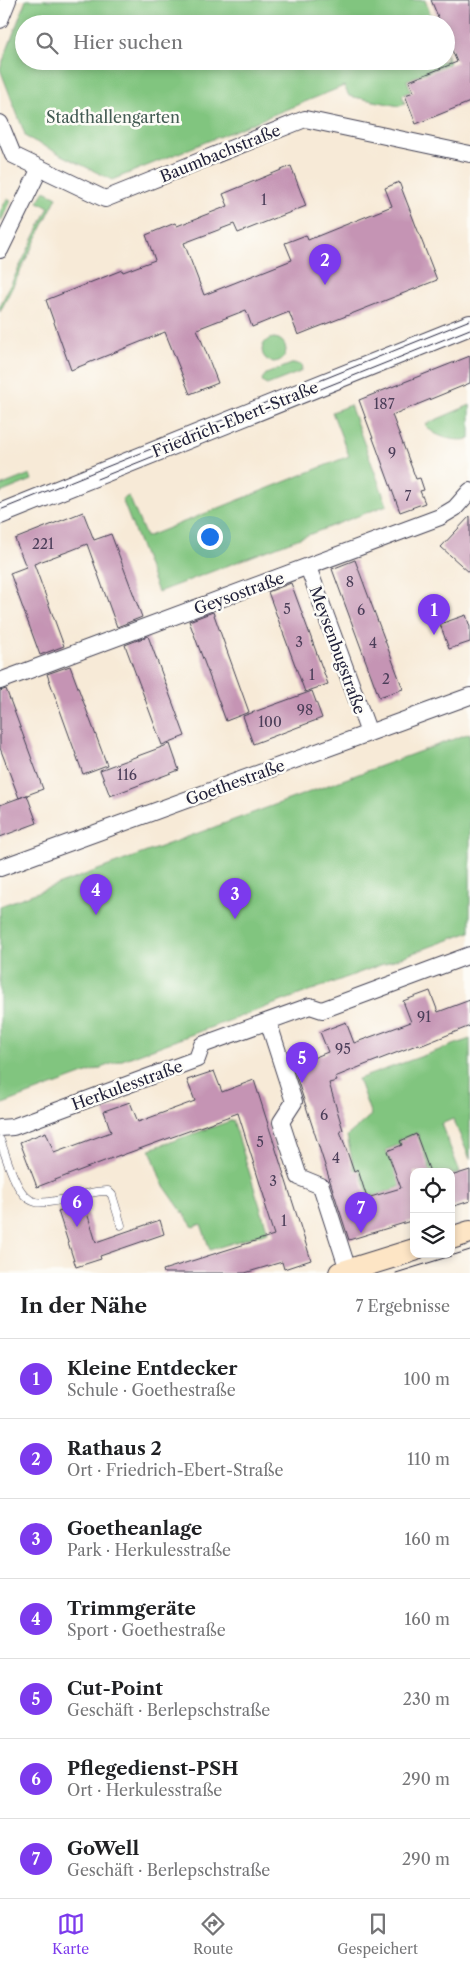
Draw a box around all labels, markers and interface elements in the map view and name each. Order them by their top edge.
search box [15,15,455,70]
icon: search [33,29,61,57]
text: Hier suchen [73,31,183,54]
park label: Stadthallengarten [46,107,180,127]
street label: Baumbachstraße [157,120,283,186]
house number: 1 [261,191,267,209]
pin: 2 [309,244,341,285]
street label: Friedrich-Ebert-Straße [149,376,321,462]
house number: 187 [373,395,395,413]
house number: 9 [388,444,396,462]
house number: 7 [405,487,412,505]
your location [197,524,223,550]
house number: 221 [32,535,54,553]
street label: Geysostraße [191,567,287,619]
house number: 8 [346,573,354,591]
street label: Meysenbugstraße [306,583,370,717]
pin: 1 [418,594,450,635]
house number: 5 [283,600,291,618]
house number: 6 [357,601,365,619]
house number: 3 [295,633,303,651]
house number: 4 [369,634,377,652]
house number: 1 [309,666,315,684]
house number: 2 [382,670,390,688]
house number: 98 [297,701,313,719]
house number: 100 [258,713,282,731]
street label: Goethestraße [183,755,287,809]
house number: 116 [117,766,137,784]
pin: 4 [80,874,112,915]
pin: 3 [219,878,251,919]
house number: 91 [417,1008,431,1026]
house number: 95 [335,1040,351,1058]
pin: 5 [286,1042,318,1083]
street label: Herkulesstraße [69,1056,185,1114]
house number: 6 [320,1106,328,1124]
house number: 5 [256,1133,264,1151]
house number: 4 [332,1149,340,1167]
map controls [410,1168,455,1258]
button: locate [410,1168,455,1213]
house number: 3 [269,1172,277,1190]
pin: 6 [61,1186,93,1227]
pin: 7 [345,1192,377,1233]
house number: 1 [281,1212,287,1230]
button: layers [410,1213,455,1258]
text: In der Nähe [20,1293,147,1318]
text: 7 Ergebnisse [355,1296,450,1316]
text: Kleine Entdecker [67,1357,238,1380]
text: 1 [32,1369,40,1389]
text: 100 m [404,1369,450,1389]
text: Schule · Goethestraße [67,1380,236,1400]
text: Rathaus 2 [67,1437,162,1460]
text: 2 [31,1449,41,1469]
text: 110 m [407,1449,450,1469]
text: Ort · Friedrich-Ebert-Straße [67,1460,283,1480]
text: Goetheanlage [67,1517,202,1540]
text: 3 [31,1529,41,1549]
text: 160 m [405,1529,450,1549]
text: Park · Herkulesstraße [67,1540,231,1560]
text: Trimmgeräte [67,1597,196,1620]
text: 4 [31,1609,41,1629]
text: 160 m [405,1609,450,1629]
text: Sport · Goethestraße [67,1620,226,1640]
text: Cut-Point [67,1677,163,1700]
text: 5 [32,1689,40,1709]
text: 230 m [403,1689,450,1709]
text: Geschäft · Berlepschstraße [67,1700,270,1720]
text: Pflegedienst-PSH [67,1757,239,1780]
text: 6 [31,1769,41,1789]
text: 290 m [402,1769,450,1789]
text: Ort · Herkulesstraße [67,1780,222,1800]
text: GoWell [67,1837,139,1860]
text: 7 [32,1849,40,1869]
text: 290 m [402,1849,450,1869]
text: Geschäft · Berlepschstraße [67,1860,270,1880]
tab: Karte [52,1910,89,1958]
tab: Route [193,1910,233,1958]
tab: Gespeichert [337,1910,418,1958]

